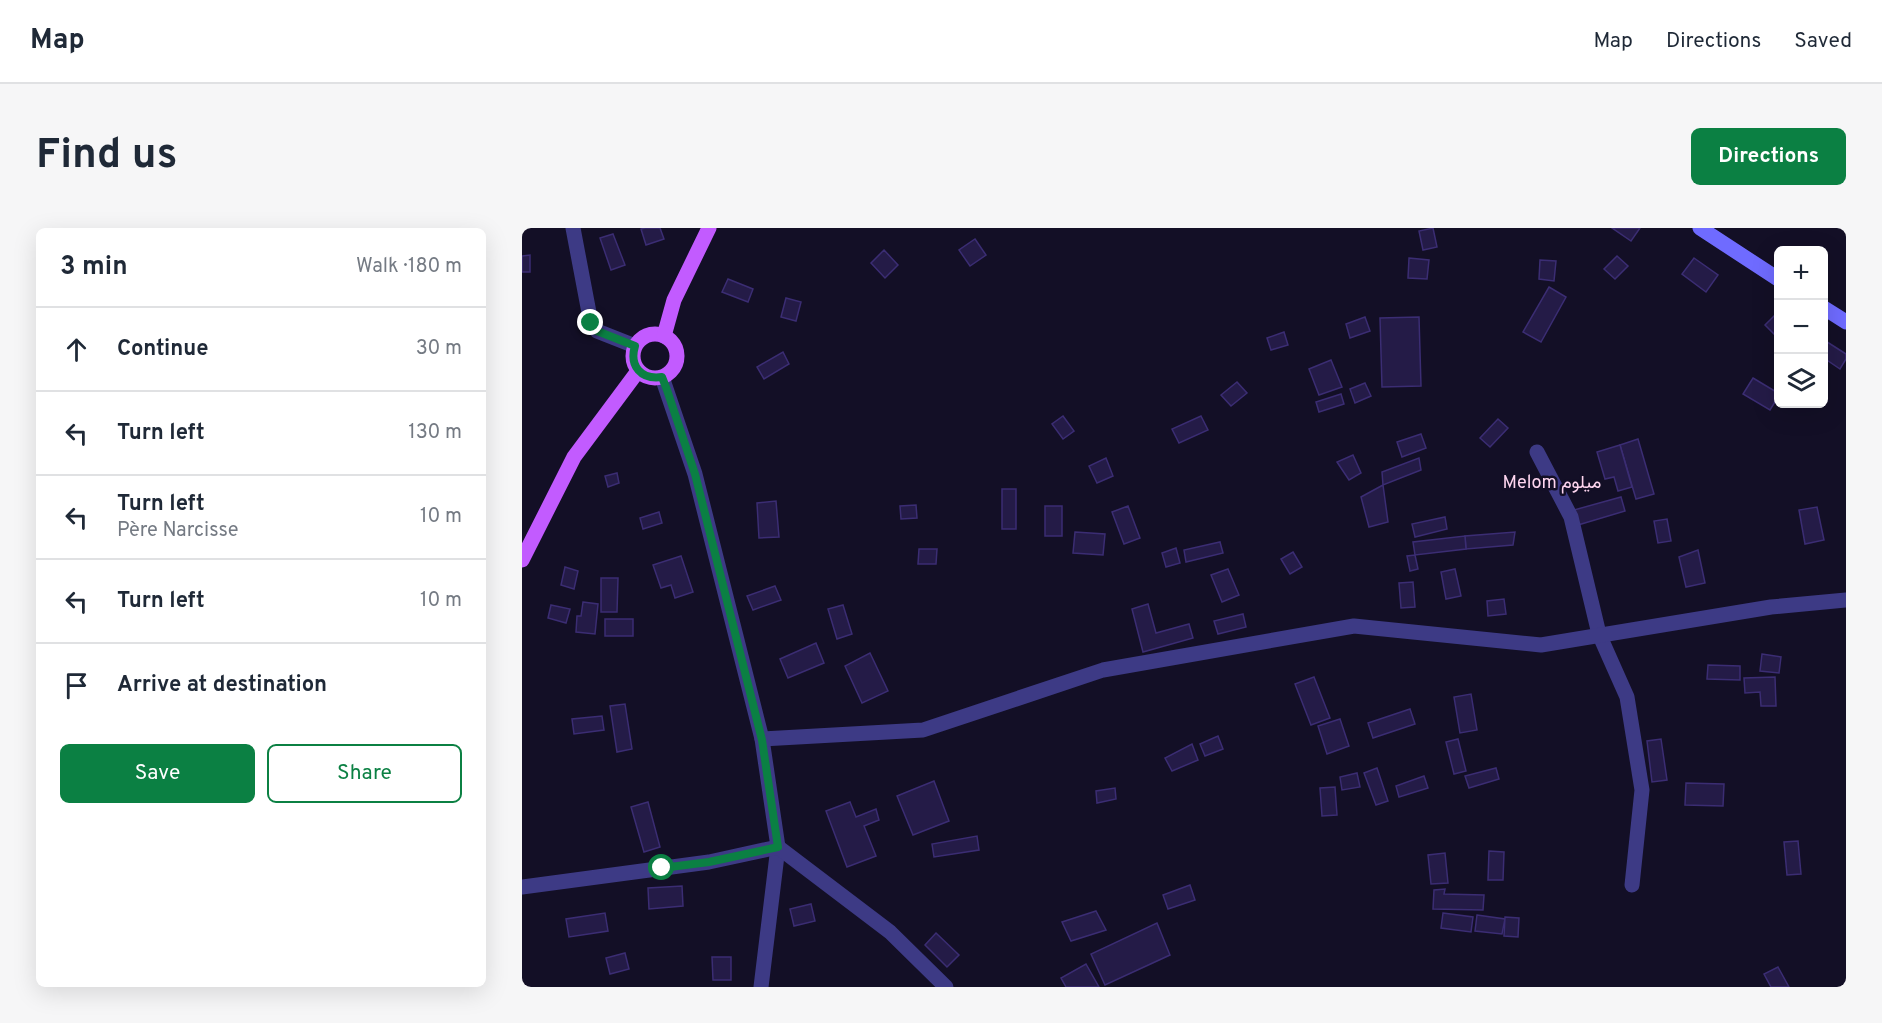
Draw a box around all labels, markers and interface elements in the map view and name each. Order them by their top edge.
text: Map [30,23,85,59]
text: Map [1593,28,1633,55]
text: Directions [1666,28,1761,55]
text: Saved [1794,28,1852,55]
button: Directions [1691,128,1846,185]
text: Find us [36,130,177,183]
map controls [1774,246,1828,408]
button: + [1774,246,1828,300]
text: 3 min [60,251,128,284]
text: Walk · 180 m [356,254,462,280]
button: − [1774,300,1828,354]
route end [577,309,603,335]
icon: ahead [60,333,93,366]
text: Continue [117,336,208,363]
text: 30 m [416,336,462,362]
button: layers [1774,354,1828,408]
icon: left [60,417,93,450]
text: Turn left [117,420,205,447]
text: 130 m [408,420,462,446]
district label: Melom ميلوم [1503,472,1601,495]
text: Turn left [117,491,205,518]
icon: left [60,501,93,534]
text: 10 m [420,504,462,530]
text: Père Narcisse [117,518,239,544]
icon: left [60,585,93,618]
text: Turn left [117,588,205,615]
text: 10 m [420,588,462,614]
icon: arrive [60,669,93,702]
text: Arrive at destination [117,672,327,699]
button: Save [60,744,255,803]
button: Share [267,744,462,803]
route start [648,854,674,880]

